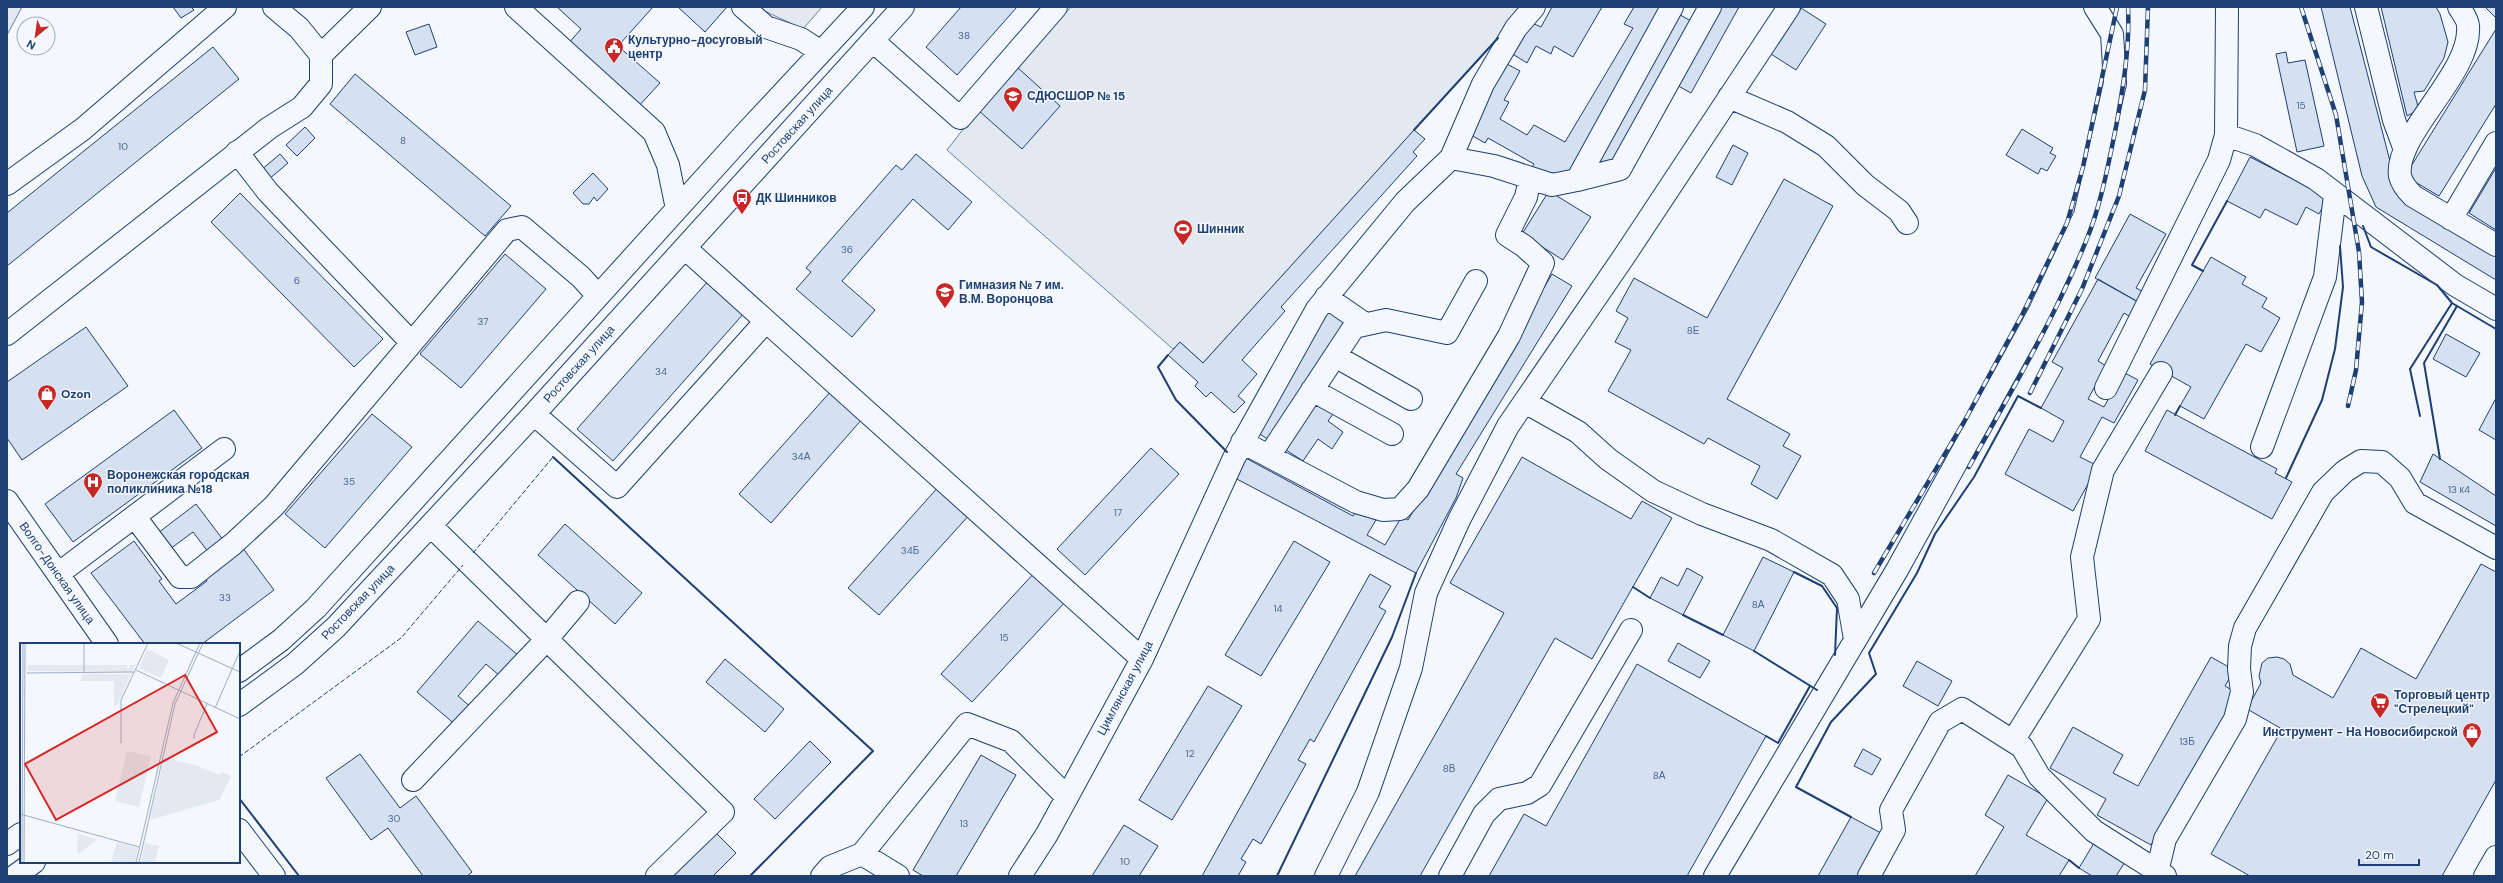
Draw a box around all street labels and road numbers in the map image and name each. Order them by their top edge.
street label: Ростовская улица [758,83,836,167]
street label: Ростовская улица [540,322,618,406]
street label: Волго-Донская улица [16,519,98,627]
street label: Ростовская улица [318,560,398,643]
street label: Цимлянская улица [1093,638,1157,738]

